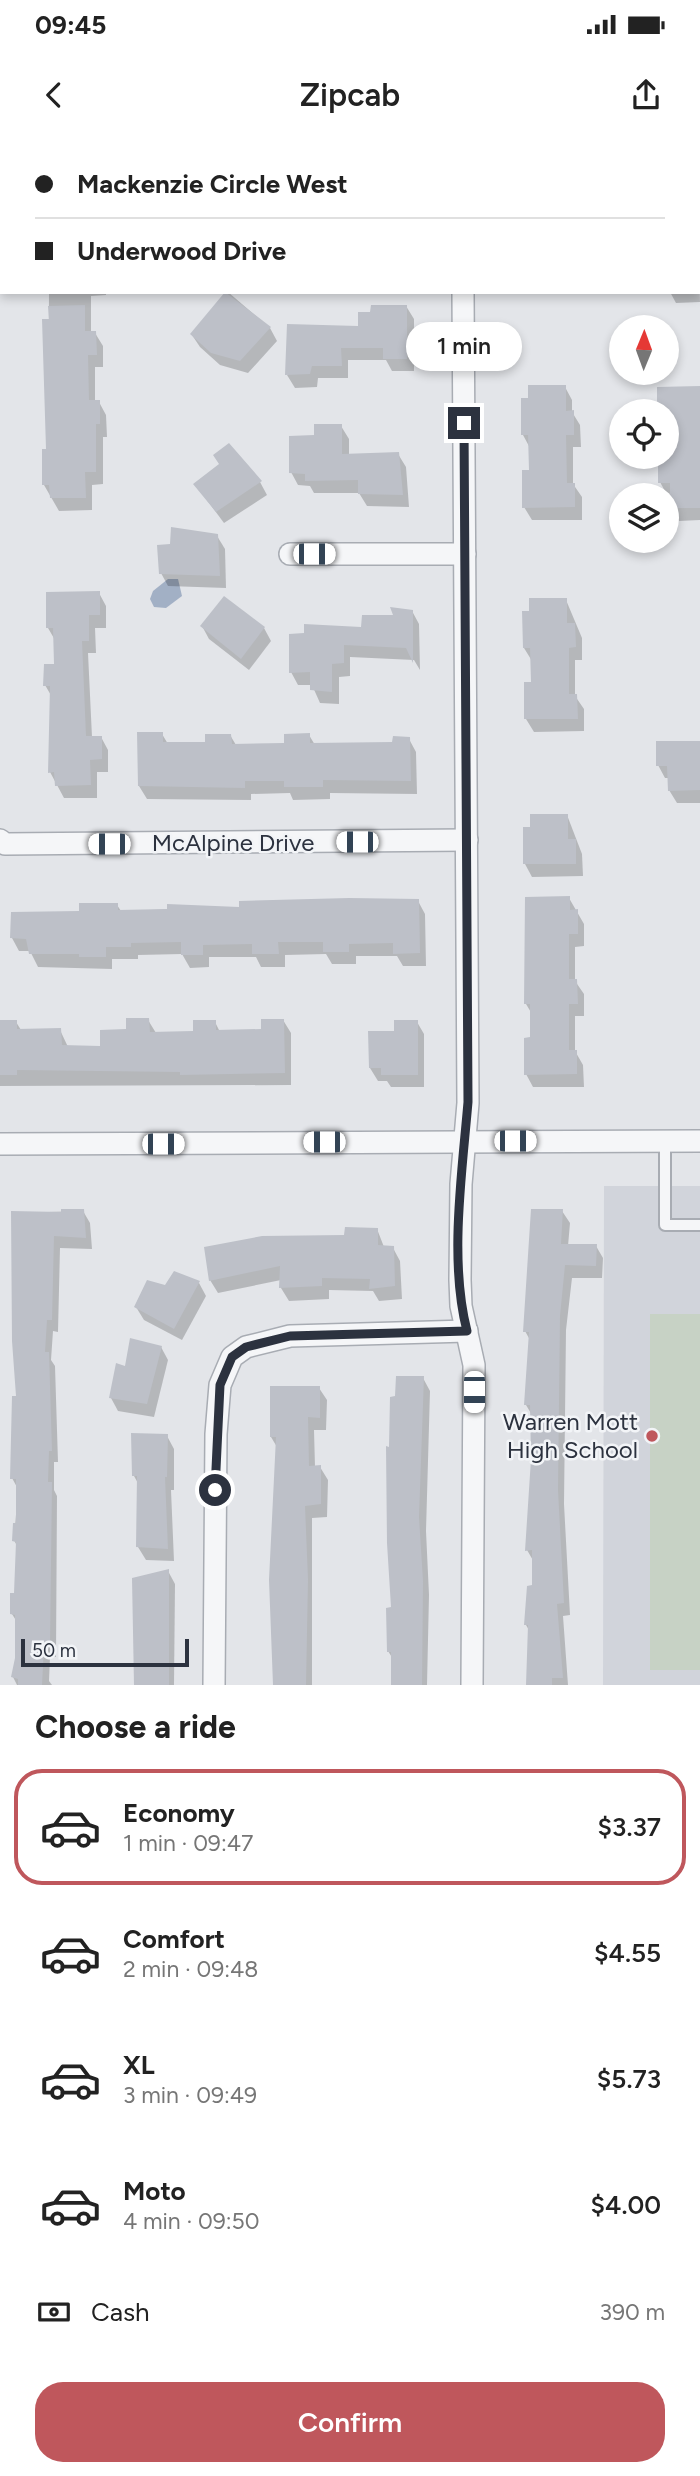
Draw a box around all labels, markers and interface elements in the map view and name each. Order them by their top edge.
text: 09:45 [35,9,106,41]
icon: back [35,76,73,114]
text: Zipcab [300,76,400,114]
icon: share [627,76,665,114]
text: Mackenzie Circle West [77,168,348,200]
text: Underwood Drive [77,235,286,267]
north arrow [609,315,679,385]
map controls [609,315,679,553]
callout: 1 min [406,322,522,370]
text: 1 min [437,332,491,360]
button: locate [609,399,679,469]
route end [448,407,480,439]
button: layers [609,483,679,553]
car [294,544,336,565]
street label: McAlpine Drive [152,828,314,857]
car [337,832,379,853]
car [89,834,131,855]
car [495,1131,537,1152]
car [304,1132,346,1153]
car [143,1134,185,1155]
car [464,1371,485,1413]
place label: Warren Mott High School [503,1407,638,1464]
marker: Warren Mott High School [644,1428,660,1444]
route start [199,1474,231,1506]
scale bar [21,1636,189,1668]
text: 50 m [32,1639,76,1662]
text: Choose a ride [35,1708,236,1746]
icon: car [39,1796,102,1859]
text: Economy [123,1797,235,1829]
text: $3.37 [598,1811,661,1843]
text: 1 min · 09:47 [123,1829,253,1857]
icon: car [39,1922,102,1985]
text: Comfort [123,1923,225,1955]
text: $4.55 [594,1937,661,1969]
text: 2 min · 09:48 [123,1955,258,1983]
icon: car [39,2048,102,2111]
text: XL [123,2049,155,2081]
text: $5.73 [597,2063,661,2095]
text: 3 min · 09:49 [123,2081,257,2109]
icon: car [39,2174,102,2237]
text: Moto [123,2175,186,2207]
text: $4.00 [591,2189,661,2221]
text: 4 min · 09:50 [123,2207,259,2235]
icon: cash [35,2293,73,2331]
text: Cash [91,2296,150,2328]
text: 390 m [599,2298,665,2326]
button: Confirm [35,2382,665,2462]

